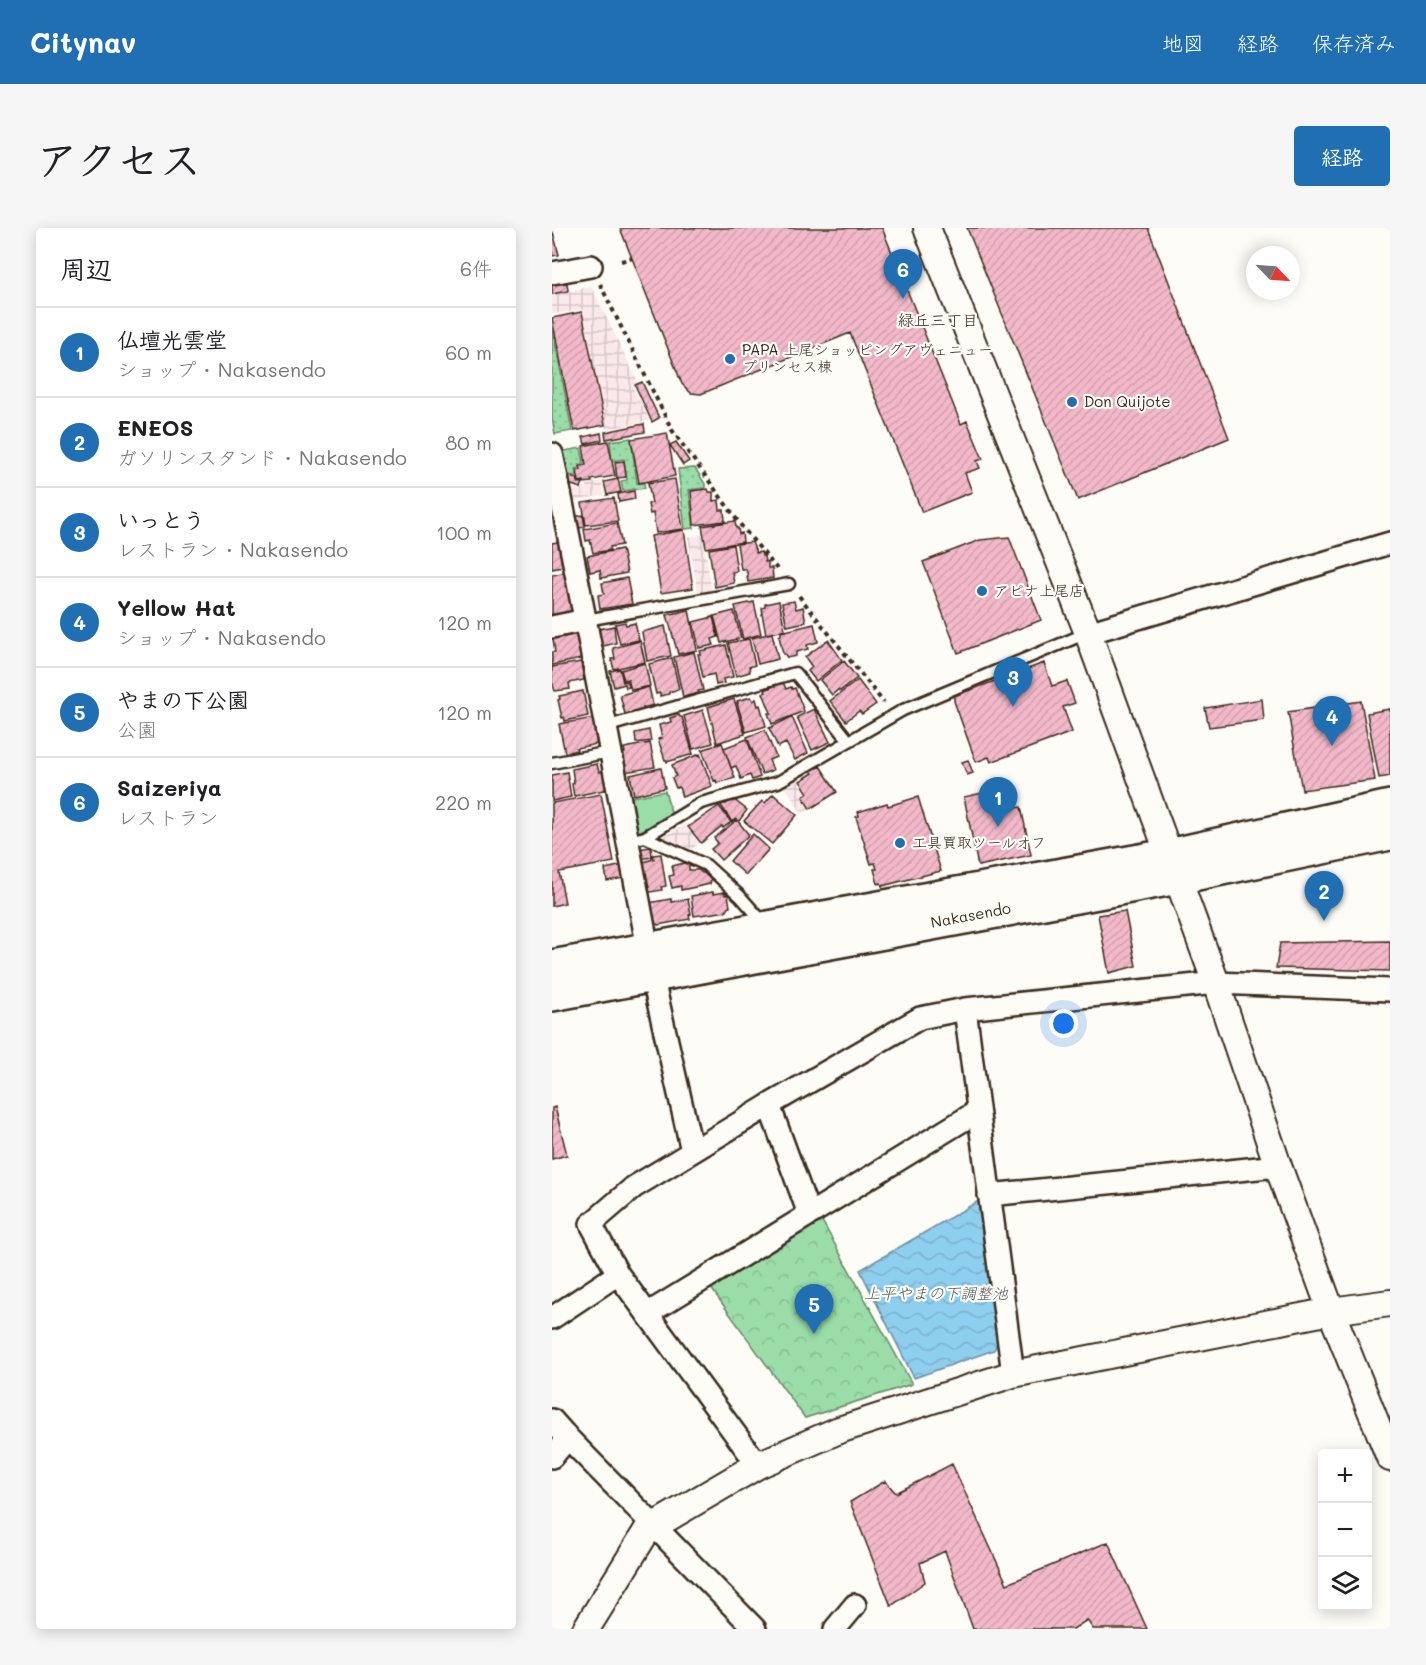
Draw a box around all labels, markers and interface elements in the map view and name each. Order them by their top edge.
text: Citynav [30,24,136,60]
text: 地図 [1162,29,1204,56]
text: 経路 [1237,29,1279,56]
text: 保存済み [1312,29,1396,56]
button: 経路 [1294,126,1390,186]
text: アクセス [36,131,201,186]
north arrow [1246,246,1300,300]
pin: 6 [884,250,922,299]
text: 周辺 [60,252,112,286]
text: 6件 [460,255,492,281]
district label: 緑丘三丁目 [898,309,978,330]
text: 仏壇光雲堂 [117,325,227,354]
text: 1 [75,339,84,365]
text: 60 m [445,339,492,365]
place label: PAPA 上尾ショッピングアヴェニュー プリンセス棟 [742,339,993,376]
marker: PAPA 上尾ショッピングアヴェニュー プリンセス棟 [723,352,737,366]
text: ショップ · Nakasendo [117,356,326,382]
place label: Don Quijote [1084,391,1171,411]
marker: Don Quijote [1065,395,1079,409]
text: ENEOS [117,413,194,442]
text: 2 [74,429,85,455]
text: 80 m [445,429,492,455]
text: ガソリンスタンド · Nakasendo [117,444,407,470]
text: いっとう [117,505,205,534]
text: 3 [74,519,86,545]
text: 100 m [436,519,492,545]
text: レストラン · Nakasendo [117,536,348,562]
place label: アピナ上尾店 [994,580,1084,600]
marker: アピナ上尾店 [975,584,989,598]
text: Yellow Hat [117,593,236,622]
text: 4 [73,609,86,635]
text: 120 m [437,609,492,635]
text: ショップ · Nakasendo [117,624,326,650]
pin: 3 [994,658,1032,707]
text: やまの下公園 [117,685,249,714]
pin: 4 [1312,696,1352,746]
text: 5 [74,699,85,725]
text: 120 m [437,699,492,725]
text: 公園 [117,716,157,742]
text: Saizeriya [117,773,222,802]
pin: 1 [978,778,1018,827]
text: 6 [73,789,86,815]
text: 220 m [435,789,492,815]
text: レストラン [117,804,219,830]
place label: 工具買取ツールオフ [912,832,1046,852]
marker: 工具買取ツールオフ [893,836,907,850]
pin: 2 [1304,872,1344,921]
street label: Nakasendo [929,897,1012,932]
your location [1049,1009,1078,1038]
water label: 上平やまの下調整池 [864,1282,1009,1303]
pin: 5 [794,1284,834,1334]
map controls [1318,1449,1372,1611]
button: + [1318,1449,1372,1503]
button: − [1318,1503,1372,1557]
button: layers [1318,1557,1372,1611]

